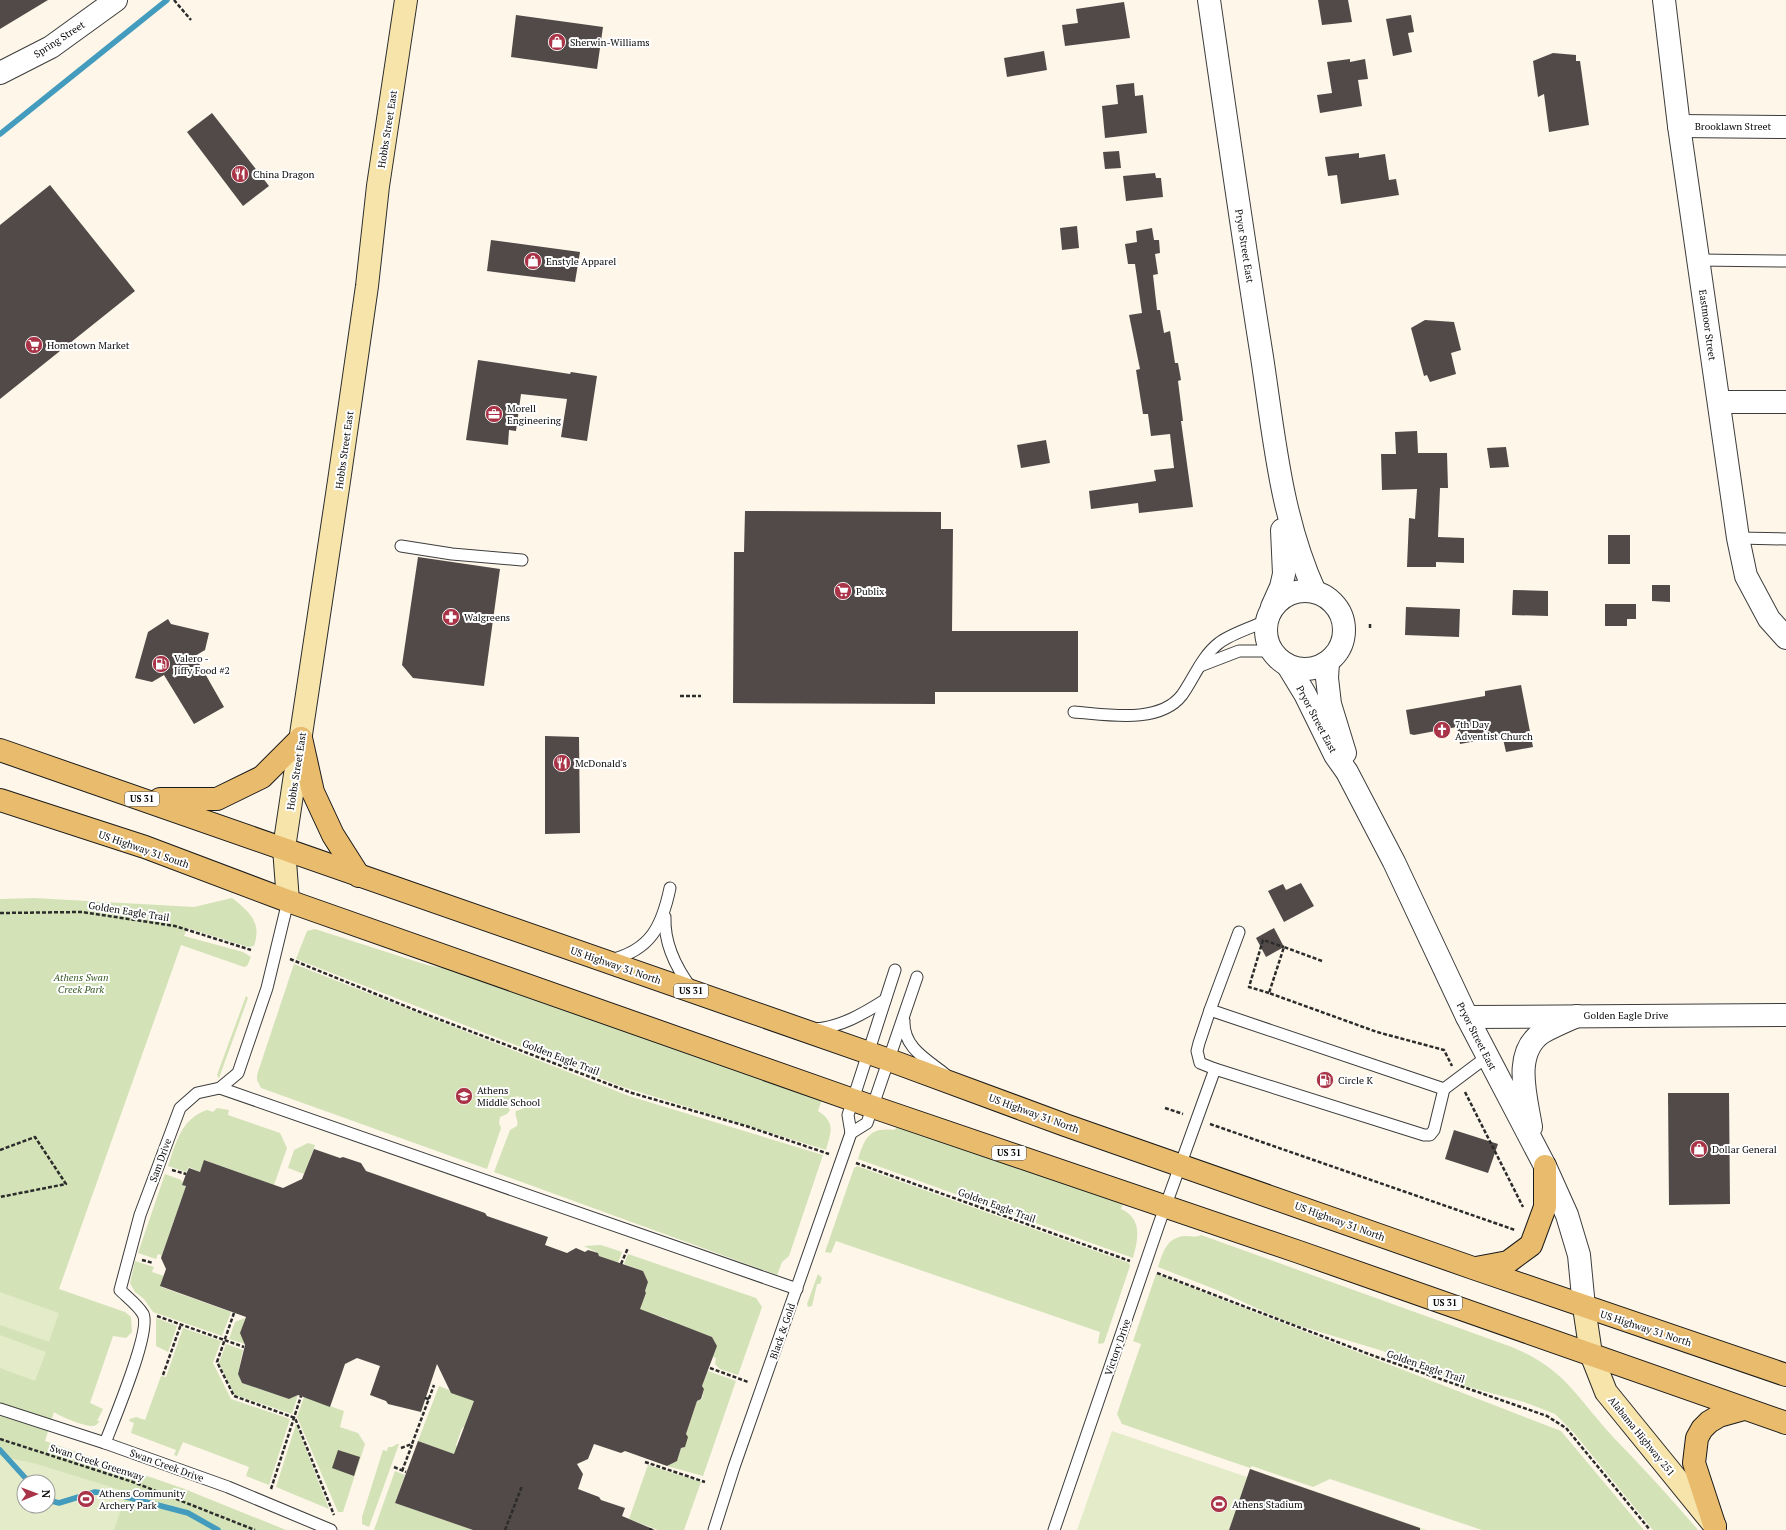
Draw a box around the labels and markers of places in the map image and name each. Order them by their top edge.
shop icon: Sherwin-Williams [547,32,567,52]
place label: Sherwin-Williams [570,36,650,49]
restaurant icon: China Dragon [230,164,250,184]
place label: China Dragon [253,168,314,181]
shop icon: Enstyle Apparel [523,251,543,271]
place label: Enstyle Apparel [546,255,616,268]
supermarket icon: Hometown Market [24,335,44,355]
place label: Hometown Market [47,339,130,352]
place label: Morell Engineering [507,402,562,427]
office icon: Morell Engineering [484,404,504,424]
supermarket icon: Publix [833,581,853,601]
place label: Publix [856,585,885,598]
pharmacy icon: Walgreens [441,607,461,627]
place label: Walgreens [464,611,510,624]
place label: Valero - Jiffy Food #2 [174,652,230,677]
fuel station icon: Valero - Jiffy Food #2 [151,654,171,674]
place label: 7th Day Adventist Church [1455,718,1533,743]
church icon: 7th Day Adventist Church [1432,720,1452,740]
restaurant icon: McDonald's [552,753,572,773]
place label: McDonald's [575,757,627,770]
fuel station icon: Circle K [1315,1070,1335,1090]
place label: Circle K [1338,1074,1373,1087]
place label: Athens Middle School [477,1084,540,1109]
school or university icon: Athens Middle School [454,1086,474,1106]
shop icon: Dollar General [1689,1139,1709,1159]
place label: Dollar General [1712,1143,1777,1156]
place label: Athens Community Archery Park [99,1487,186,1512]
sports icon: Athens Community Archery Park [76,1489,96,1509]
sports icon: Athens Stadium [1209,1494,1229,1514]
place label: Athens Stadium [1232,1498,1303,1511]

